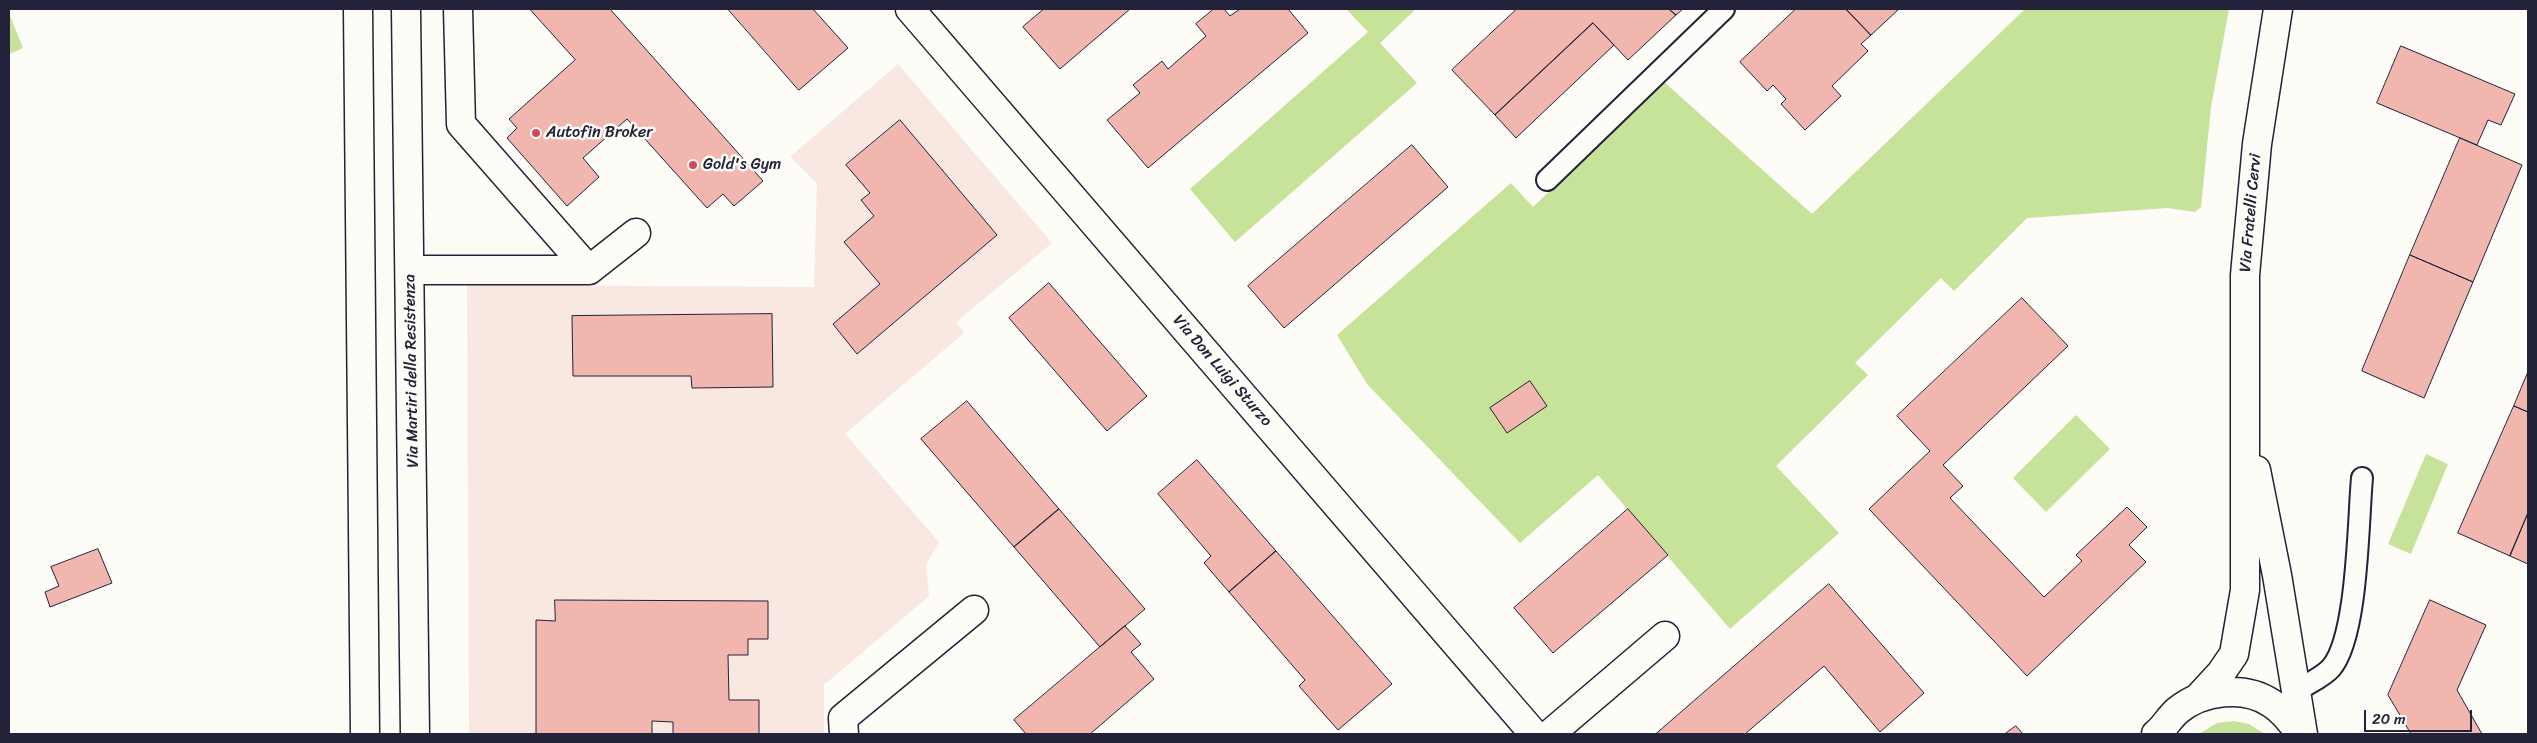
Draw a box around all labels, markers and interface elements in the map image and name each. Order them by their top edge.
place label: Autofin Broker [546,123,653,143]
marker: Autofin Broker [530,127,542,139]
street label: Via Fratelli Cervi [2236,153,2266,273]
place label: Gold's Gym [703,155,781,175]
marker: Gold's Gym [687,159,699,171]
street label: Via Martiri della Resistenza [401,274,423,468]
street label: Via Don Luigi Sturzo [1168,311,1276,431]
scale bar [2367,700,2474,732]
text: 20 m [2372,706,2406,732]

